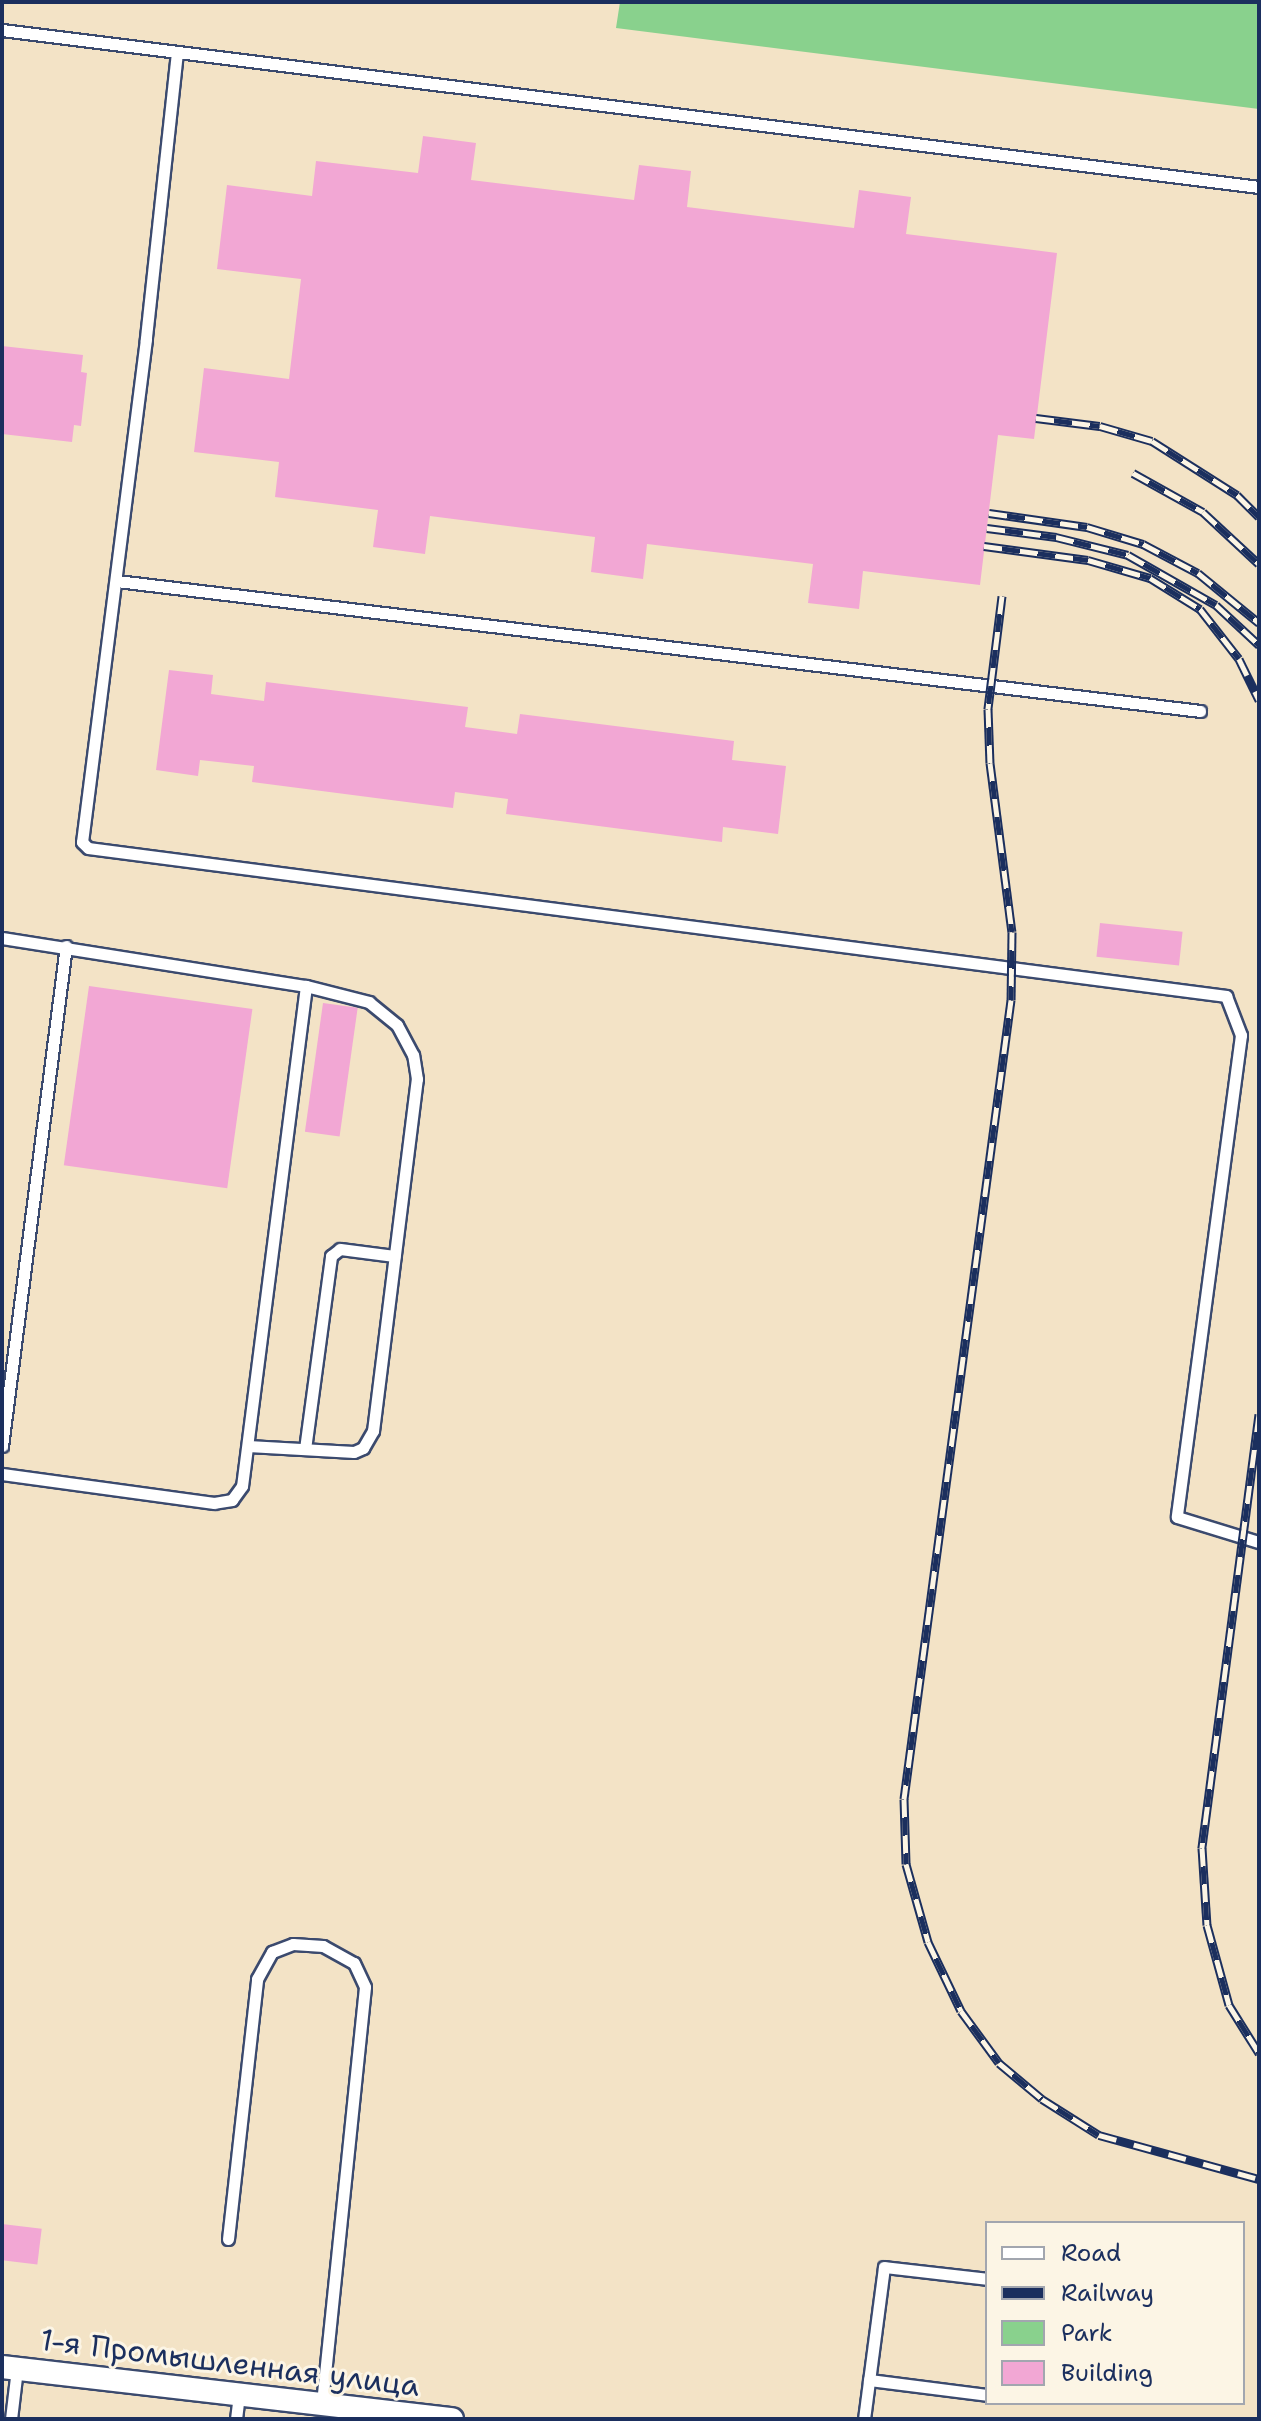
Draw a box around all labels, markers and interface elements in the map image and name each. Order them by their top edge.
legend [985,2221,1245,2405]
text: Road [1061,2237,1121,2269]
text: Railway [1061,2277,1154,2309]
text: Park [1061,2317,1113,2349]
street label: 1-я Промышленная улица [38,2322,422,2404]
text: Building [1061,2357,1153,2389]

